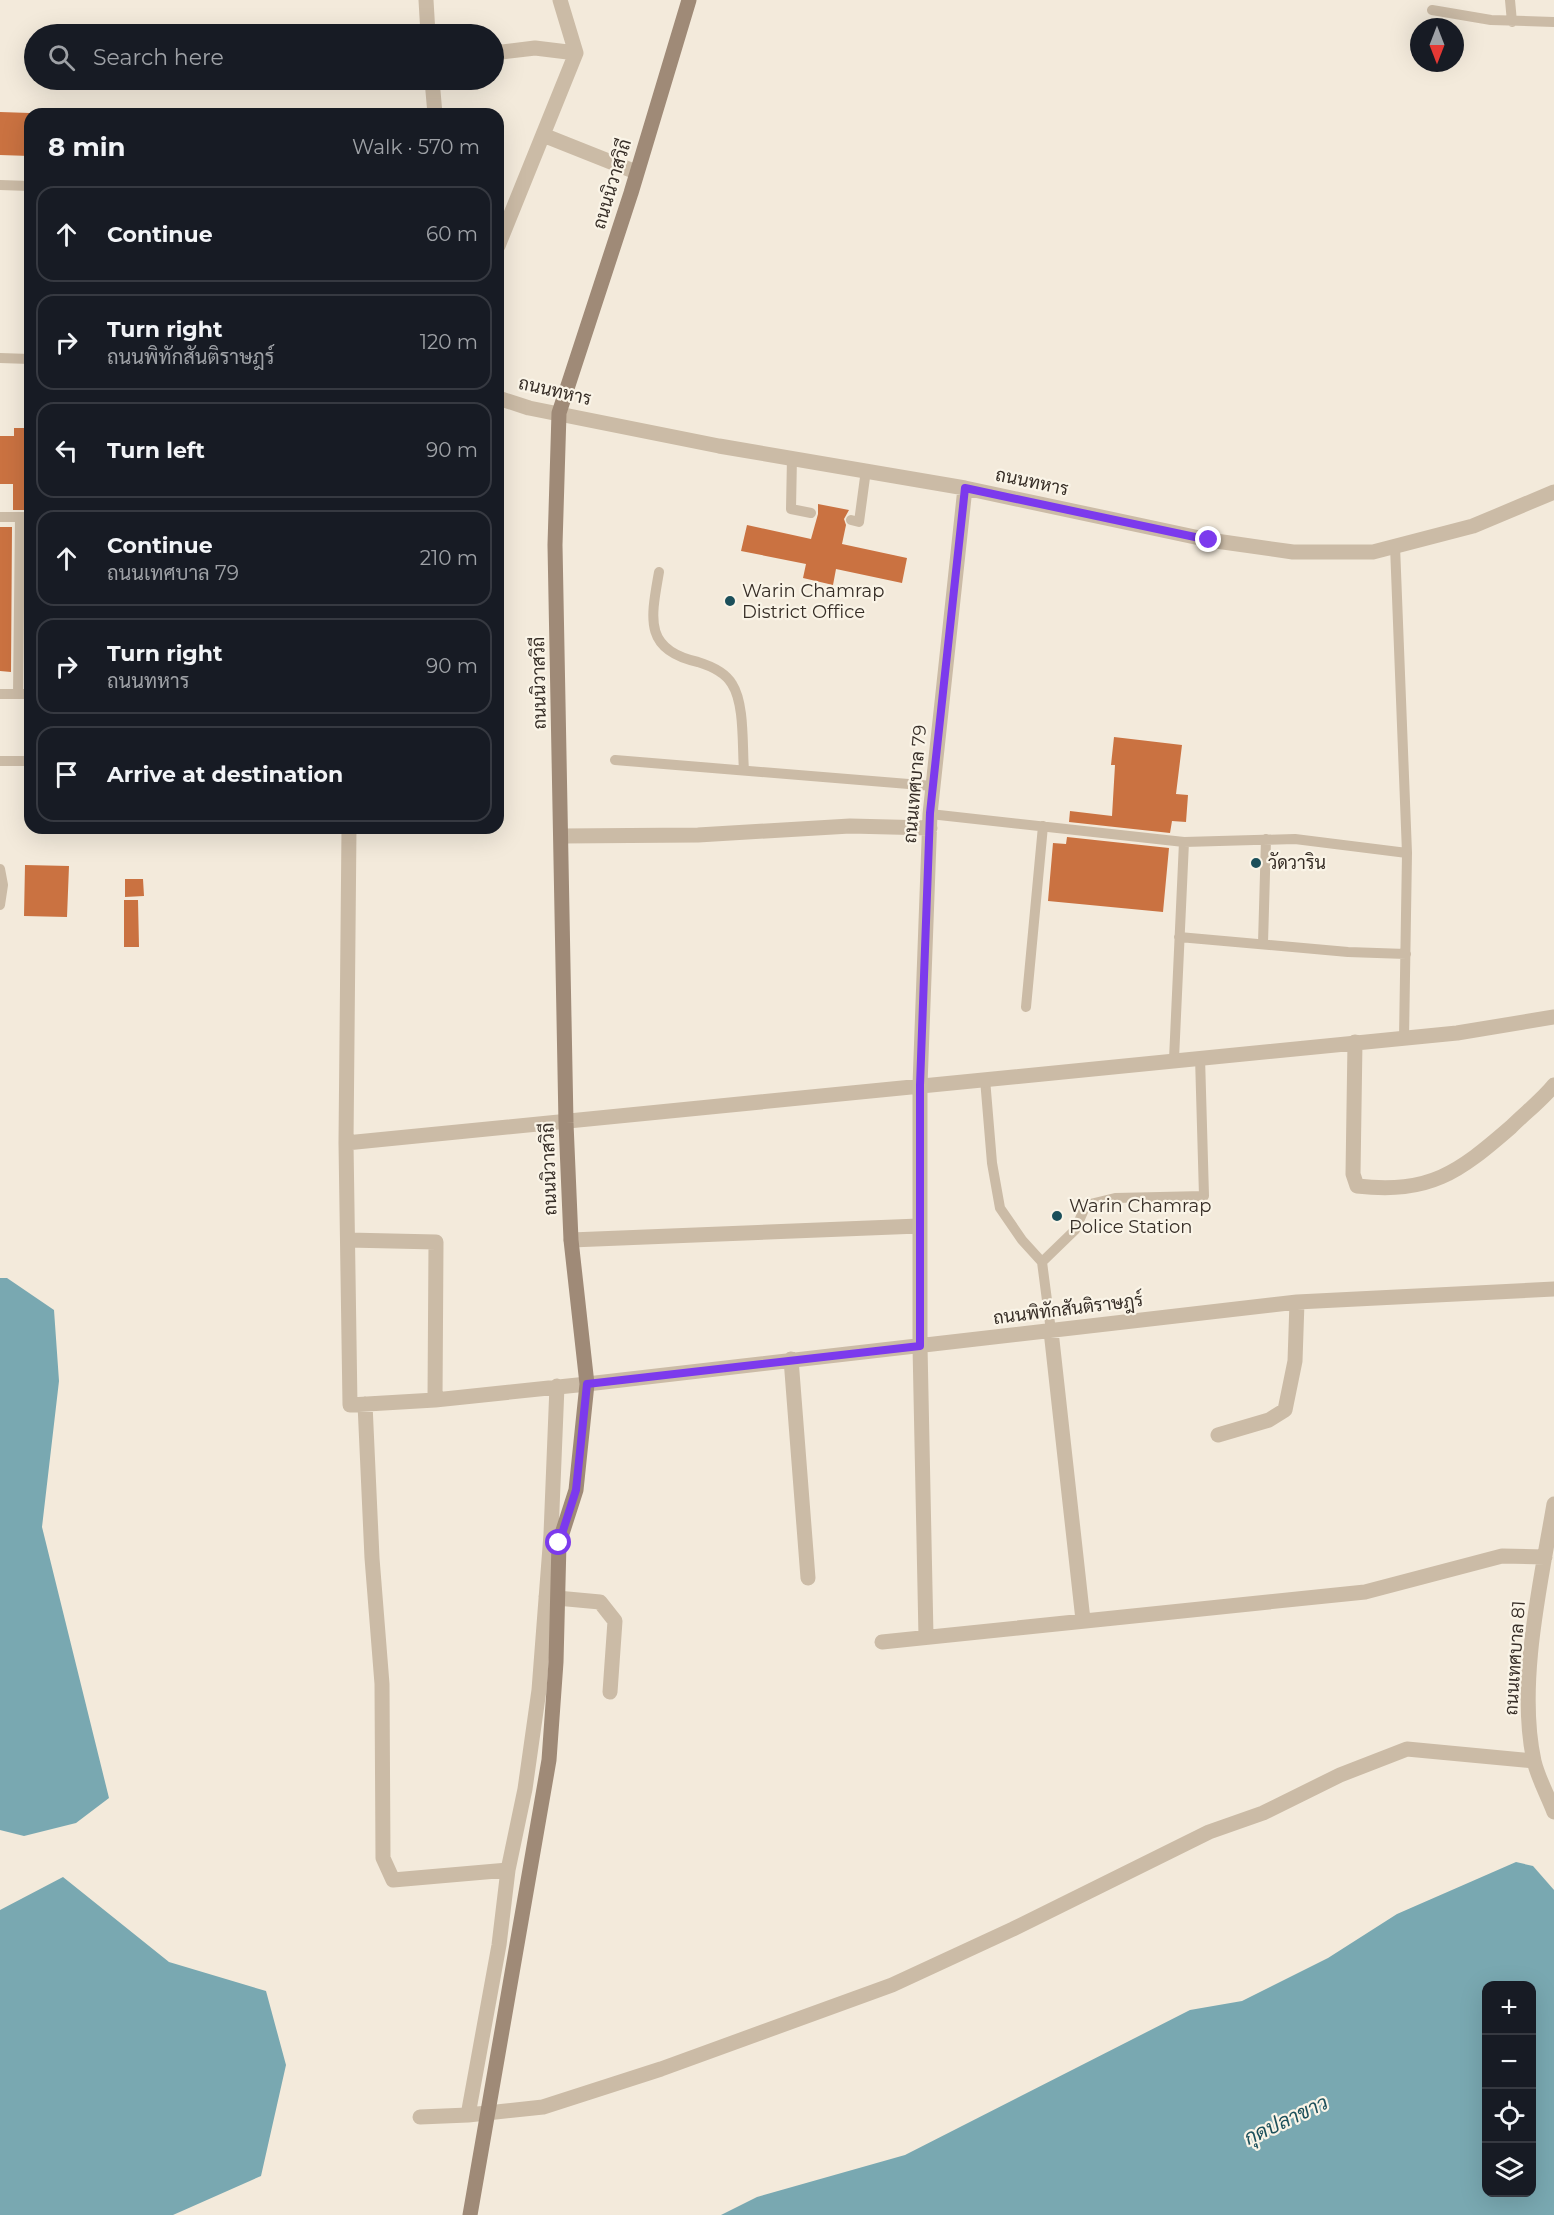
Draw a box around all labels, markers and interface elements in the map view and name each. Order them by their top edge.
north arrow [1410,18,1464,72]
search box [24,24,504,90]
icon: search [45,41,78,74]
text: Search here [93,44,224,71]
text: 8 min [48,131,126,163]
text: Walk · 570 m [352,135,480,159]
street label: ถนนนิวาสวิถี [586,136,636,232]
icon: ahead [50,218,83,251]
text: Continue [107,221,213,248]
text: 60 m [426,222,478,246]
text: Turn right [107,316,222,343]
icon: right [50,326,83,359]
text: 120 m [420,330,478,354]
text: ถนนพิทักสันติราษฎร์ [107,345,274,369]
street label: ถนนทหาร [516,372,594,410]
icon: left [50,434,83,467]
text: Turn left [107,437,205,464]
text: 90 m [426,438,478,462]
street label: ถนนทหาร [993,464,1071,501]
route end [1195,526,1221,552]
text: Continue [107,532,213,559]
icon: ahead [50,542,83,575]
text: 210 m [420,546,478,570]
text: ถนนเทศบาล 79 [107,561,239,585]
place label: Warin Chamrap District Office [742,580,884,623]
marker: Warin Chamrap District Office [723,594,737,608]
street label: ถนนนิวาสวิถี [525,636,551,730]
text: Turn right [107,640,222,667]
icon: right [50,650,83,683]
text: 90 m [426,654,478,678]
text: ถนนทหาร [107,669,189,693]
street label: ถนนเทศบาล 79 [899,724,931,844]
icon: arrive [50,758,83,791]
text: Arrive at destination [107,761,343,788]
place label: วัดวาริน [1268,852,1326,874]
marker: วัดวาริน [1249,856,1263,870]
street label: ถนนนิวาสวิถี [534,1122,562,1216]
place label: Warin Chamrap Police Station [1069,1195,1211,1238]
marker: Warin Chamrap Police Station [1050,1209,1064,1223]
street label: ถนนพิทักสันติราษฎร์ [992,1287,1145,1330]
route start [545,1529,571,1555]
street label: ถนนเทศบาล 81 [1500,1600,1530,1716]
map controls [1482,1981,1536,2197]
button: + [1482,1981,1536,2035]
button: − [1482,2035,1536,2089]
button: locate [1482,2089,1536,2143]
water label: กุดปลาขาว [1240,2090,1333,2152]
button: layers [1482,2143,1536,2197]

